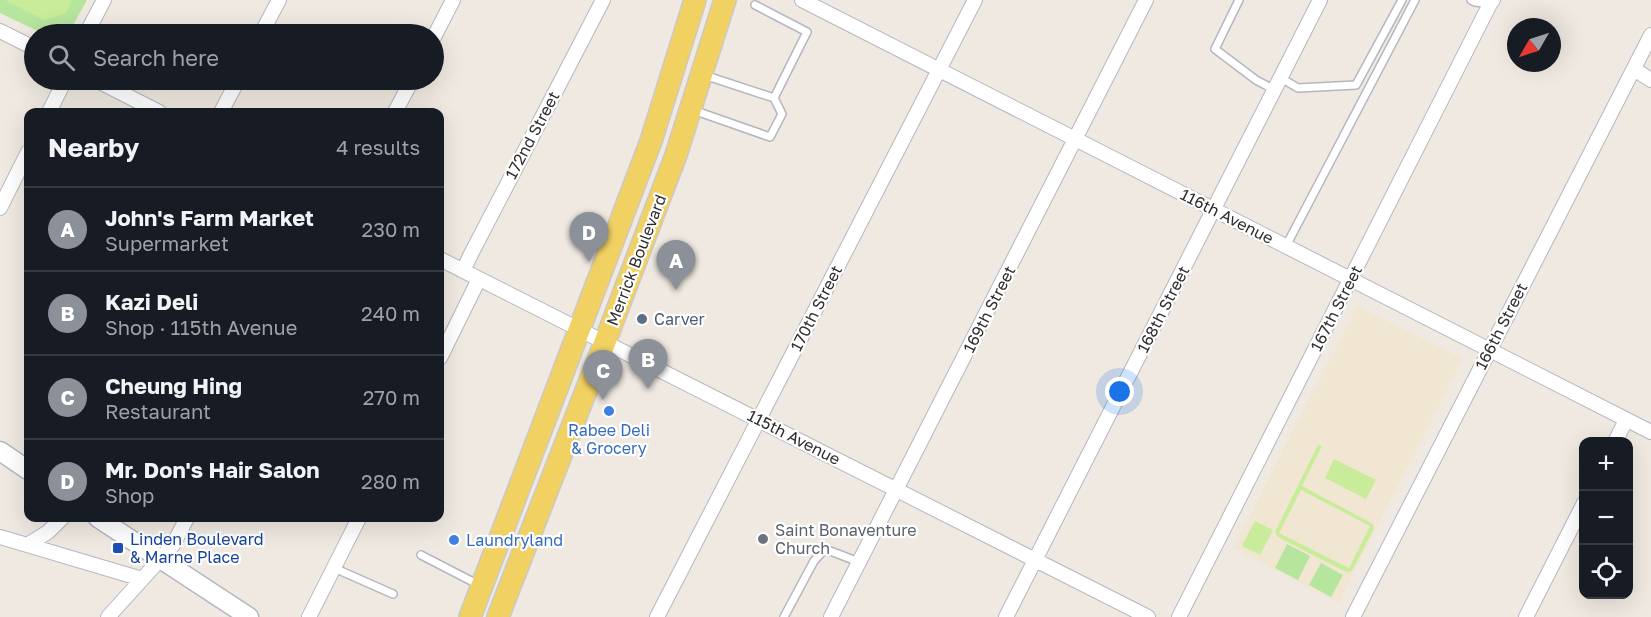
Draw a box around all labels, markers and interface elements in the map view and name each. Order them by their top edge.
north arrow [1507,18,1561,72]
search box [24,24,444,90]
icon: search [45,41,78,74]
text: Search here [93,44,219,71]
street label: 172nd Street [501,88,563,182]
text: Nearby [48,132,139,163]
text: 4 results [336,135,420,159]
street label: 116th Avenue [1177,184,1277,248]
street label: Merrick Boulevard [602,192,670,328]
text: John's Farm Market [105,204,314,231]
pin: D [570,212,608,262]
text: A [60,217,75,241]
text: 230 m [362,217,420,241]
text: Supermarket [105,231,229,255]
pin: A [656,240,696,290]
street label: 170th Street [786,262,846,354]
street label: 169th Street [959,262,1019,356]
street label: 168th Street [1133,262,1193,356]
street label: 167th Street [1306,262,1366,354]
street label: 166th Street [1471,279,1531,373]
text: Kazi Deli [105,288,198,315]
text: B [60,301,75,325]
text: 240 m [361,301,420,325]
place label: Carver [654,309,705,329]
marker: Carver [635,312,649,326]
text: Shop · 115th Avenue [105,315,297,339]
pin: B [628,340,668,389]
pin: C [584,350,622,400]
text: Cheung Hing [105,372,242,399]
your location [1105,377,1134,406]
text: C [60,385,75,409]
text: 270 m [363,385,420,409]
text: Restaurant [105,399,211,423]
marker: Rabee Deli & Grocery [602,404,616,418]
street label: 115th Avenue [744,405,844,469]
place label: Rabee Deli & Grocery [568,420,650,458]
map controls [1579,437,1633,599]
button: + [1579,437,1633,491]
text: Mr. Don's Hair Salon [105,456,319,483]
text: D [60,469,75,493]
text: 280 m [361,469,420,493]
text: Shop [105,483,154,507]
button: − [1579,491,1633,545]
place label: Saint Bonaventure Church [775,520,917,558]
place label: Linden Boulevard & Marne Place [130,529,264,567]
place label: Laundryland [466,530,563,550]
marker: Saint Bonaventure Church [756,532,770,546]
marker: Laundryland [447,533,461,547]
marker: Linden Boulevard & Marne Place [111,541,125,555]
button: locate [1579,545,1633,599]

